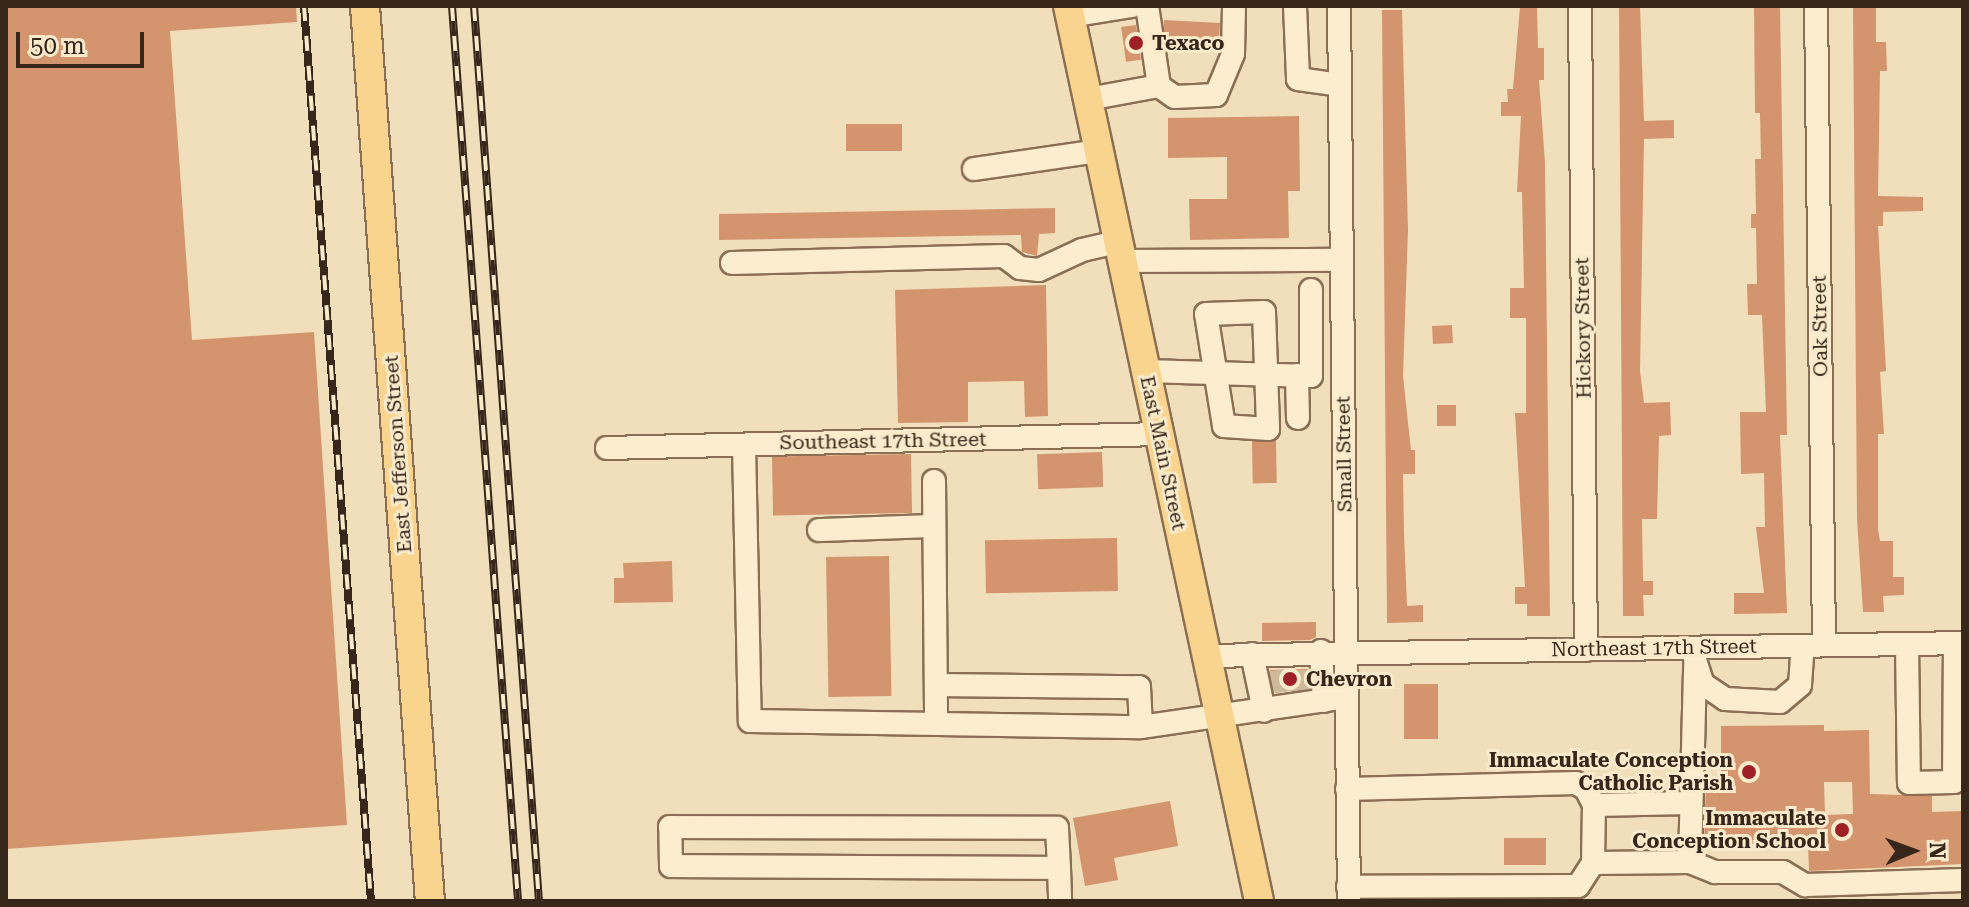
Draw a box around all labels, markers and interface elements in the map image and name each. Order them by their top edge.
scale bar [20,16,148,66]
place label: Texaco [1152,31,1224,55]
text: 50 m [30,32,85,60]
marker: Texaco [1127,34,1145,52]
street label: Hickory Street [1570,257,1596,399]
street label: Oak Street [1807,275,1833,377]
street label: East Jefferson Street [379,354,417,554]
street label: East Main Street [1135,374,1191,532]
street label: Small Street [1331,396,1357,512]
street label: Southeast 17th Street [779,427,987,455]
street label: Northeast 17th Street [1551,634,1757,662]
place label: Chevron [1306,667,1392,691]
marker: Chevron [1281,670,1299,688]
place label: Immaculate Conception Catholic Parish [1489,748,1733,795]
marker: Immaculate Conception Catholic Parish [1740,763,1758,781]
place label: Immaculate Conception School [1632,806,1826,853]
north arrow [1873,811,1953,891]
marker: Immaculate Conception School [1833,821,1851,839]
text: N [1925,842,1950,859]

